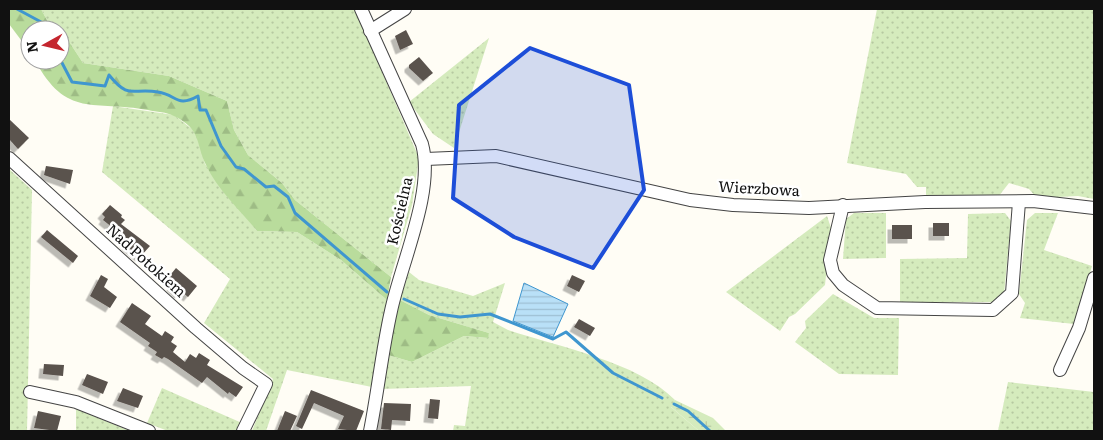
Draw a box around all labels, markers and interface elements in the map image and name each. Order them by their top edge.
north arrow [20,20,70,70]
text: N [20,39,42,54]
street label: Kościelna [380,173,418,247]
street label: Wierzbowa [718,174,801,201]
street label: Nad Potokiem [102,218,192,302]

